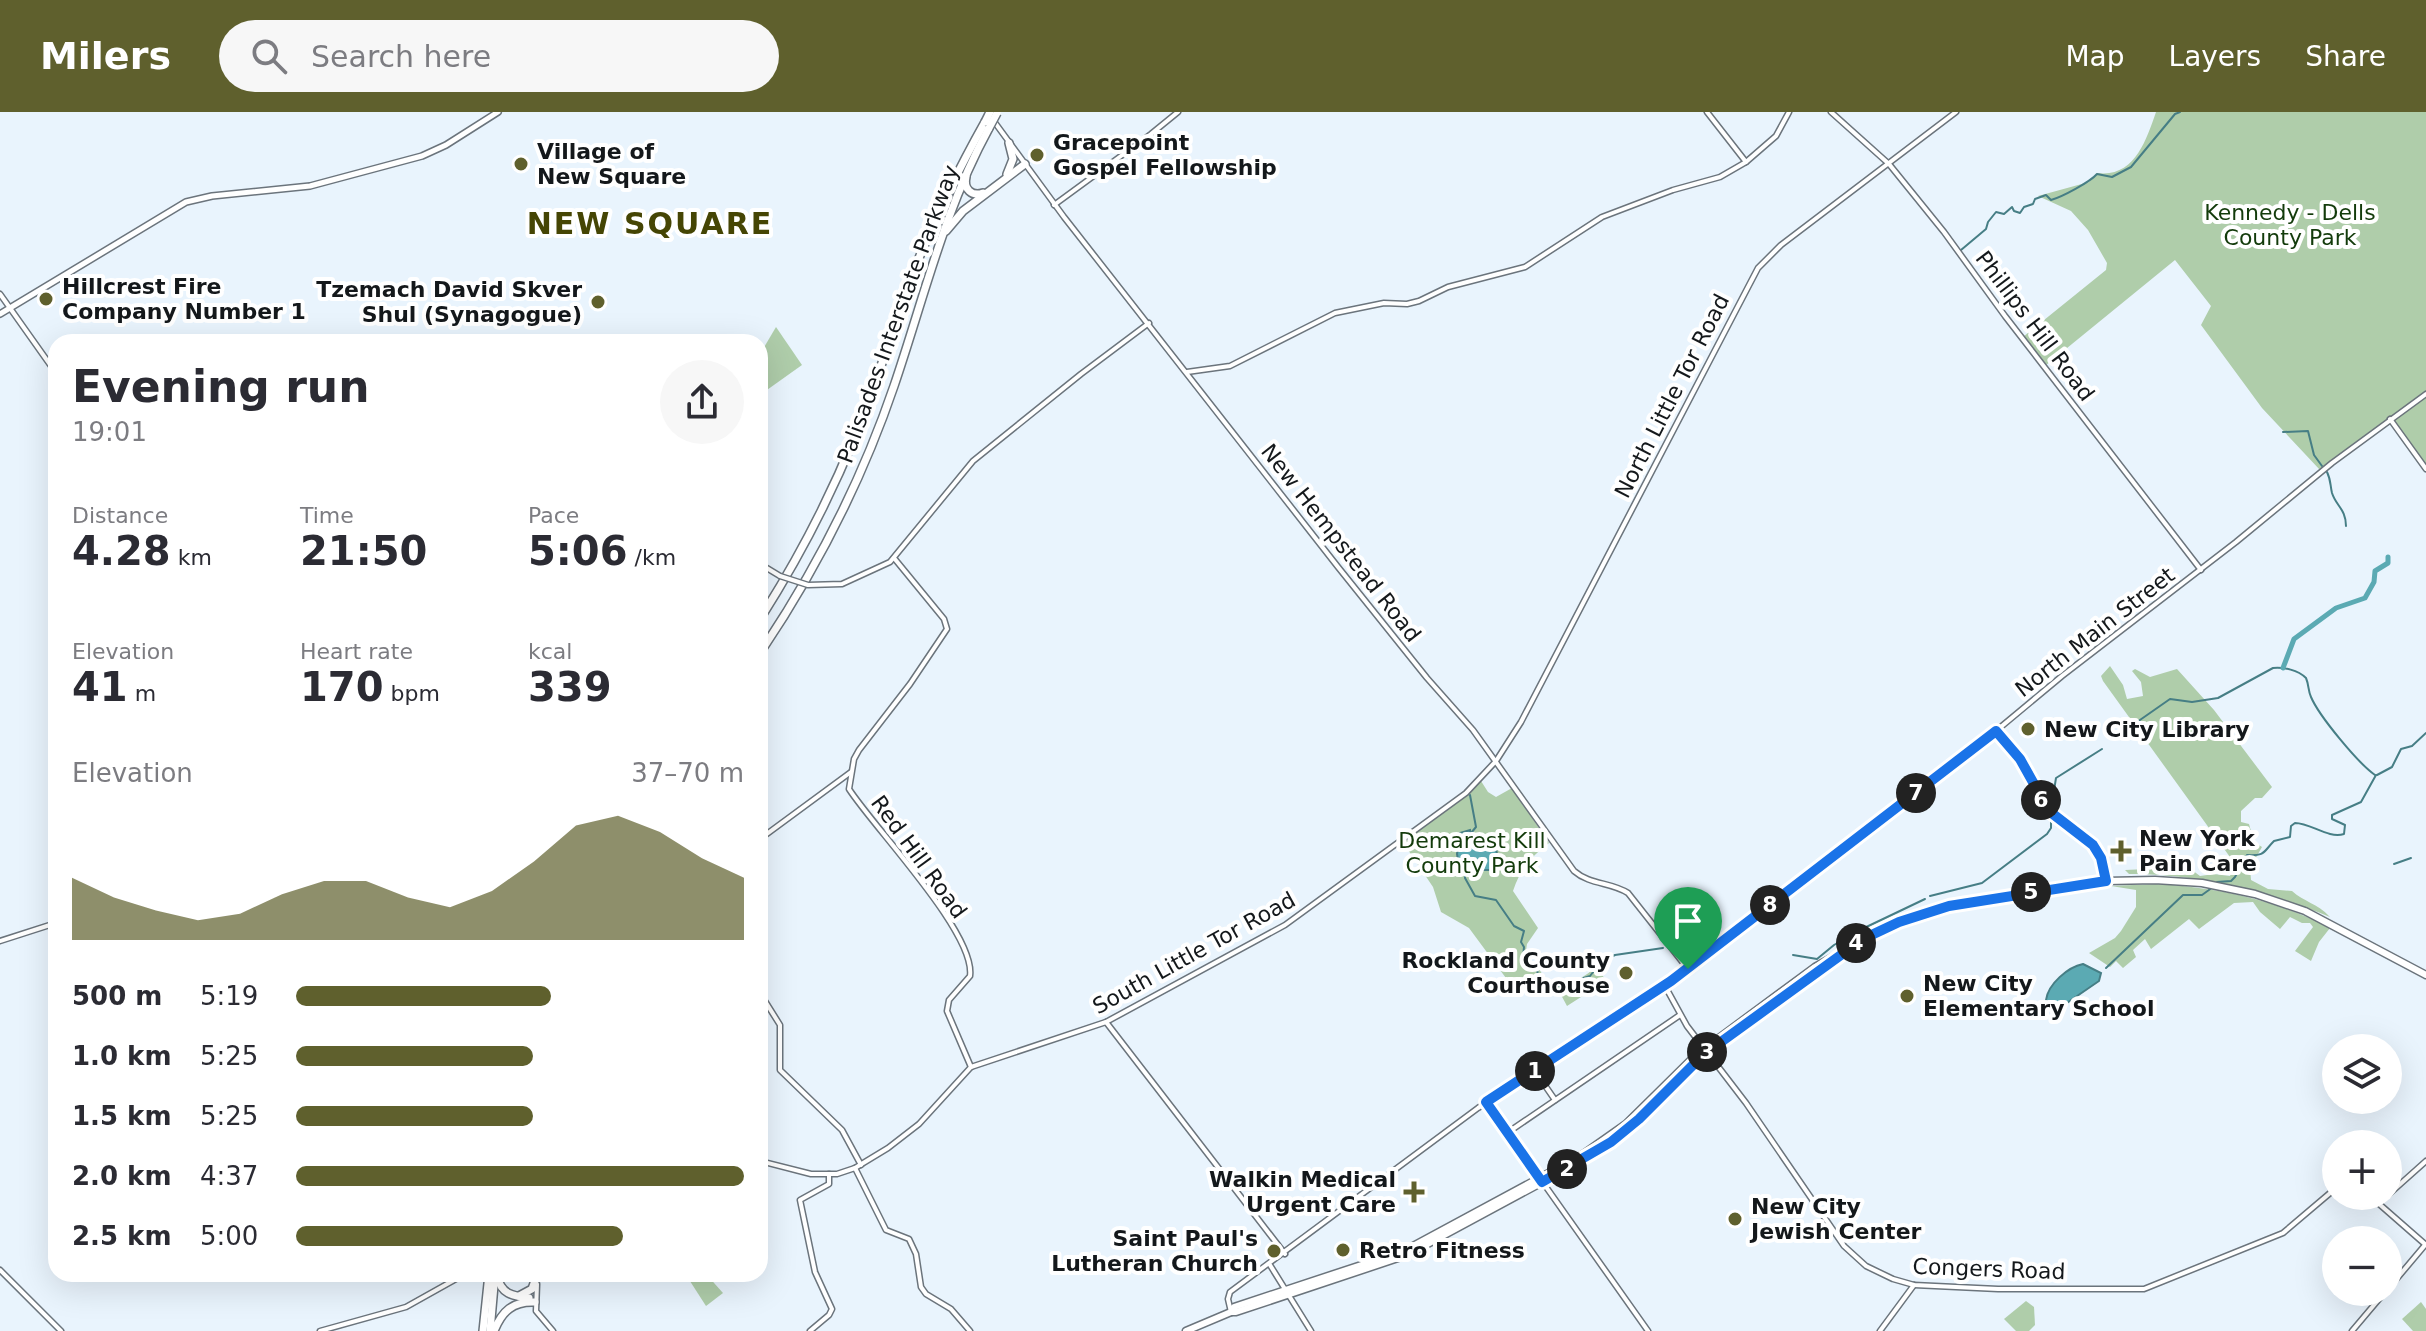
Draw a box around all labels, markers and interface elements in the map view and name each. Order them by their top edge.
search box [219,20,779,92]
text: Milers [40,34,171,78]
icon: search [247,34,291,78]
text: Search here [311,39,491,74]
text: Map [2065,40,2125,73]
text: Layers [2169,40,2261,73]
text: Share [2305,40,2386,73]
place label: Gracepoint Gospel Fellowship [1053,130,1277,180]
place label: Village of New Square [537,139,686,189]
marker: Gracepoint Gospel Fellowship [1028,146,1046,164]
marker: Village of New Square [512,155,530,173]
street label: Palisades Interstate Parkway [832,162,964,466]
park label: Kennedy - Dells County Park [2204,200,2376,250]
district label: NEW SQUARE [527,206,773,241]
street label: Phillips Hill Road [1971,246,2099,406]
place label: Hillcrest Fire Company Number 1 [62,274,306,324]
place label: Tzemach David Skver Shul (Synagogue) [316,277,582,327]
marker: Hillcrest Fire Company Number 1 [37,290,55,308]
street label: North Little Tor Road [1610,290,1734,502]
marker: Tzemach David Skver Shul (Synagogue) [589,293,607,311]
button: share [660,360,744,444]
text: Evening run [72,361,369,412]
text: 19:01 [72,417,147,447]
street label: New Hempstead Road [1256,439,1426,647]
text: Distance [72,503,168,528]
text: Time [300,503,354,528]
text: Pace [528,503,579,528]
text: 4.28 [72,528,171,574]
text: 21:50 [300,528,427,574]
text: 5:06 [528,528,628,574]
text: km [171,545,212,570]
text: /km [628,545,676,570]
street label: North Main Street [2011,562,2180,702]
text: Elevation [72,639,174,664]
text: Heart rate [300,639,413,664]
text: kcal [528,639,572,664]
text: 41 [72,664,128,710]
text: 170 [300,664,384,710]
text: 339 [528,664,612,710]
text: m [128,681,156,706]
text: bpm [384,681,440,706]
place label: New City Library [2044,717,2250,742]
marker: New City Library [2019,720,2037,738]
text: Elevation [72,758,193,788]
text: 37–70 m [631,758,744,788]
pin: 7 [1896,773,1936,813]
text: 7 [1908,780,1924,805]
pin: 6 [2021,780,2061,820]
text: 6 [2033,787,2049,812]
street label: Red Hill Road [866,791,972,923]
place label: New York Pain Care [2139,826,2257,876]
park label: Demarest Kill County Park [1398,828,1546,878]
marker: New York Pain Care [2110,840,2132,862]
pin: 5 [2011,872,2051,912]
text: 5 [2023,879,2039,904]
pin: 8 [1750,885,1790,925]
street label: South Little Tor Road [1088,887,1300,1019]
pin [1654,887,1722,969]
text: 8 [1762,892,1778,917]
icon: arrive [1666,899,1710,943]
pin: 4 [1836,923,1876,963]
text: 4 [1848,930,1864,955]
place label: Rockland County Courthouse [1401,948,1610,998]
marker: Rockland County Courthouse [1617,964,1635,982]
place label: New City Elementary School [1923,971,2155,1021]
text: 500 m [72,981,162,1011]
text: 5:19 [200,981,258,1011]
marker: New City Elementary School [1898,987,1916,1005]
pin: 3 [1687,1032,1727,1072]
map controls [2322,1034,2402,1306]
button: layers [2322,1034,2402,1114]
text: 3 [1699,1039,1715,1064]
text: 1.0 km [72,1041,172,1071]
text: 5:25 [200,1041,258,1071]
pin: 1 [1515,1051,1555,1091]
text: 1 [1527,1058,1543,1083]
text: 1.5 km [72,1101,172,1131]
text: 5:25 [200,1101,258,1131]
button: + [2322,1130,2402,1210]
pin: 2 [1547,1149,1587,1189]
text: 2 [1559,1156,1575,1181]
text: 2.0 km [72,1161,172,1191]
text: 4:37 [200,1161,258,1191]
place label: Walkin Medical Urgent Care [1209,1167,1396,1217]
marker: Walkin Medical Urgent Care [1403,1181,1425,1203]
place label: New City Jewish Center [1749,1194,1922,1244]
marker: New City Jewish Center [1726,1210,1744,1228]
text: 2.5 km [72,1221,172,1251]
text: 5:00 [200,1221,258,1251]
place label: Saint Paul's Lutheran Church [1051,1226,1258,1276]
button: − [2322,1226,2402,1306]
place label: Retro Fitness [1359,1238,1525,1263]
marker: Retro Fitness [1334,1241,1352,1259]
marker: Saint Paul's Lutheran Church [1265,1242,1283,1260]
street label: Congers Road [1912,1254,2066,1284]

